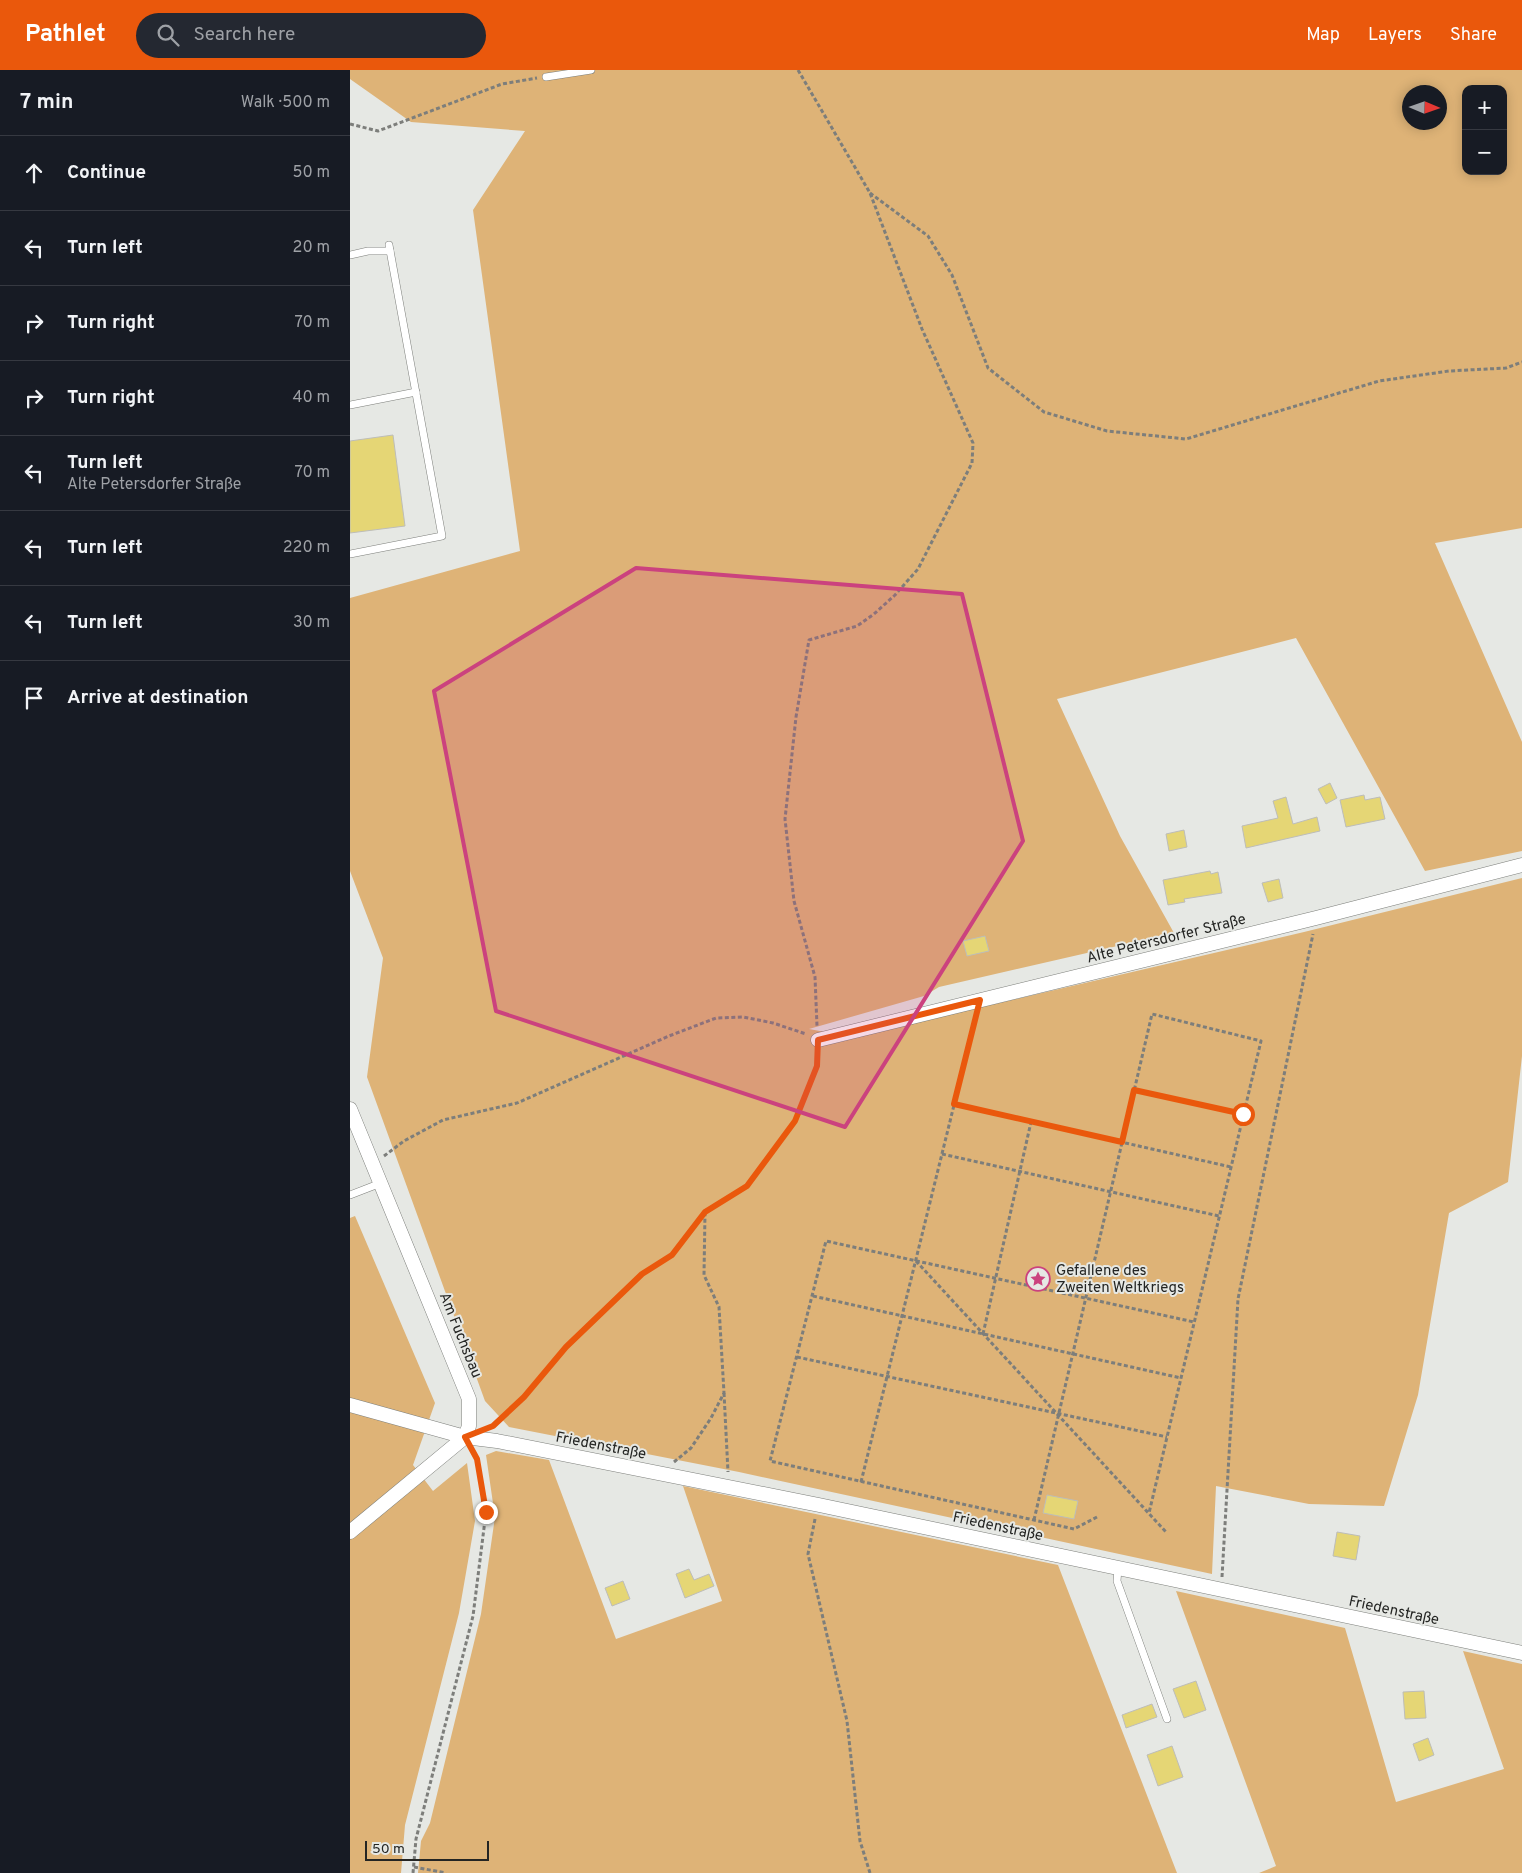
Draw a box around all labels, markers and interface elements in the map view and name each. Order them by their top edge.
search box [136,13,486,58]
text: Pathlet [25,20,106,50]
icon: search [154,21,182,49]
text: Search here [194,23,295,47]
text: Map [1306,24,1340,47]
text: Layers [1368,24,1422,47]
text: Share [1450,24,1497,47]
north arrow [1402,85,1447,130]
map controls [1462,85,1507,175]
button: + [1462,85,1507,130]
text: 7 min [20,89,73,116]
text: Walk · 500 m [241,93,330,113]
button: − [1462,130,1507,175]
icon: ahead [20,159,48,187]
text: Continue [67,161,146,185]
text: 50 m [293,163,330,183]
icon: left [20,234,48,262]
text: Turn left [67,236,143,260]
text: 20 m [293,238,330,258]
icon: right [20,309,48,337]
text: Turn right [67,311,155,335]
text: 70 m [295,313,330,333]
icon: right [20,384,48,412]
text: Turn right [67,386,155,410]
text: 40 m [292,388,330,408]
text: Turn left [67,451,143,475]
icon: left [20,459,48,487]
text: 70 m [295,463,330,483]
text: Alte Petersdorfer Straße [67,475,241,495]
icon: left [20,534,48,562]
text: Turn left [67,536,143,560]
text: 220 m [283,538,330,558]
icon: left [20,609,48,637]
text: Turn left [67,611,143,635]
text: 30 m [293,613,330,633]
icon: arrive [20,684,48,712]
text: Arrive at destination [67,686,248,710]
street label: Alte Petersdorfer Straße [1085,910,1248,968]
route start [1232,1103,1255,1126]
place label: Gefallene des Zweiten Weltkriegs [1056,1262,1184,1298]
place icon: Gefallene des Zweiten Weltkriegs [1025,1266,1051,1292]
street label: Am Fuchsbau [434,1290,485,1381]
street label: Friedenstraße [554,1428,648,1465]
route end [475,1501,498,1524]
street label: Friedenstraße [951,1509,1045,1546]
street label: Friedenstraße [1347,1593,1441,1630]
scale bar [365,1838,489,1861]
text: 50 m [372,1841,405,1858]

